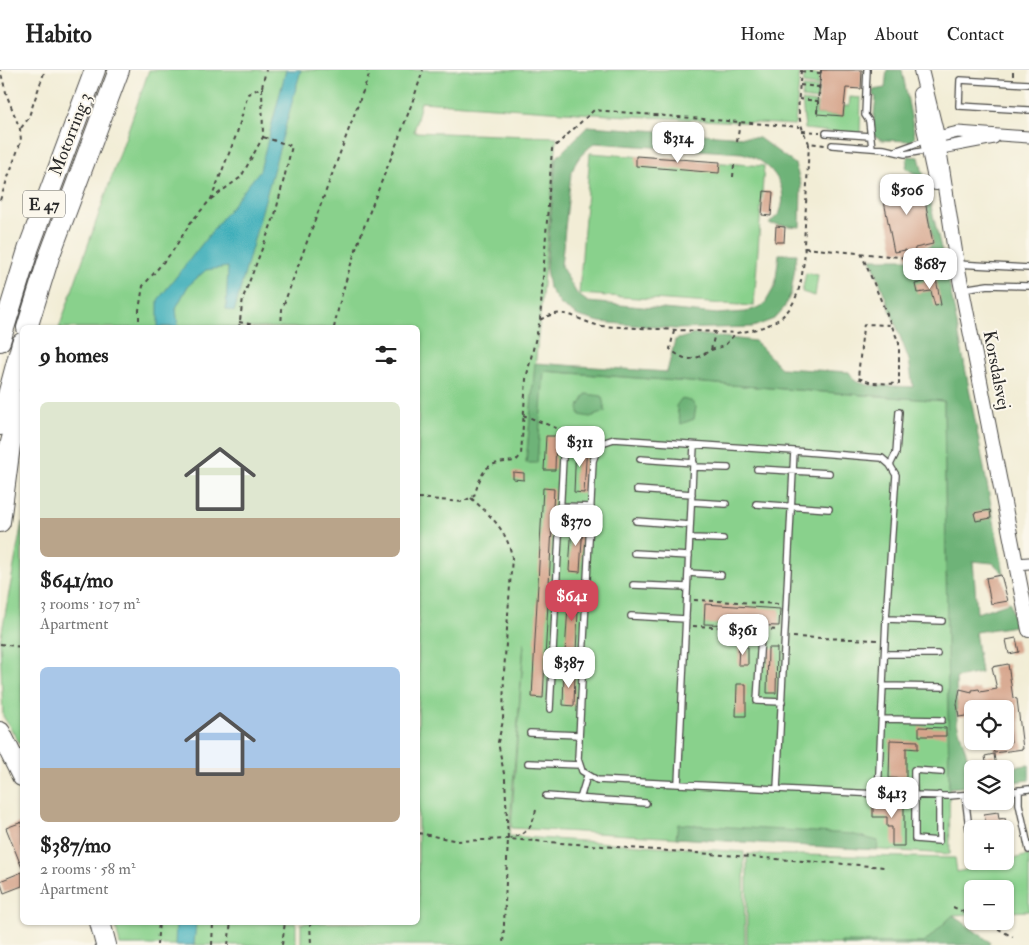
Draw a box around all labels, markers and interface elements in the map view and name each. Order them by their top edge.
text: Habito [25,19,92,50]
text: Home [740,23,785,46]
text: Map [813,23,847,46]
text: About [875,23,919,46]
text: Contact [947,23,1004,46]
street label: Motorring 3 [44,89,97,179]
pin: $314 [648,122,708,164]
text: $314 [663,128,693,148]
pin: $506 [877,174,937,216]
text: $506 [891,180,923,200]
road number: E 47 [23,190,65,218]
pin: $687 [900,248,960,290]
text: $687 [914,254,946,274]
street label: Korsdalsvej [978,329,1015,412]
icon: filters [372,341,400,369]
text: 9 homes [40,342,109,369]
pin: $311 [550,426,610,468]
text: $311 [567,432,593,452]
icon: home [175,434,265,524]
pin: $370 [546,504,606,547]
text: $370 [561,511,591,531]
text: $641/mo [40,567,113,594]
pin: $641 [542,580,602,622]
text: $641 [556,586,588,606]
text: 3 rooms · 107 m² [40,594,140,614]
text: Apartment [40,614,108,634]
pin: $361 [713,614,773,656]
text: $361 [729,620,757,640]
pin: $387 [539,646,599,689]
text: $387 [554,653,584,673]
icon: home [175,699,265,789]
map controls [964,700,1014,930]
button: locate [964,700,1014,750]
button: layers [964,760,1014,810]
pin: $413 [862,776,922,819]
text: $413 [877,783,907,803]
button: + [964,820,1014,870]
text: $387/mo [40,832,111,859]
text: 2 rooms · 58 m² [40,859,135,879]
text: Apartment [40,879,108,899]
button: − [964,880,1014,930]

